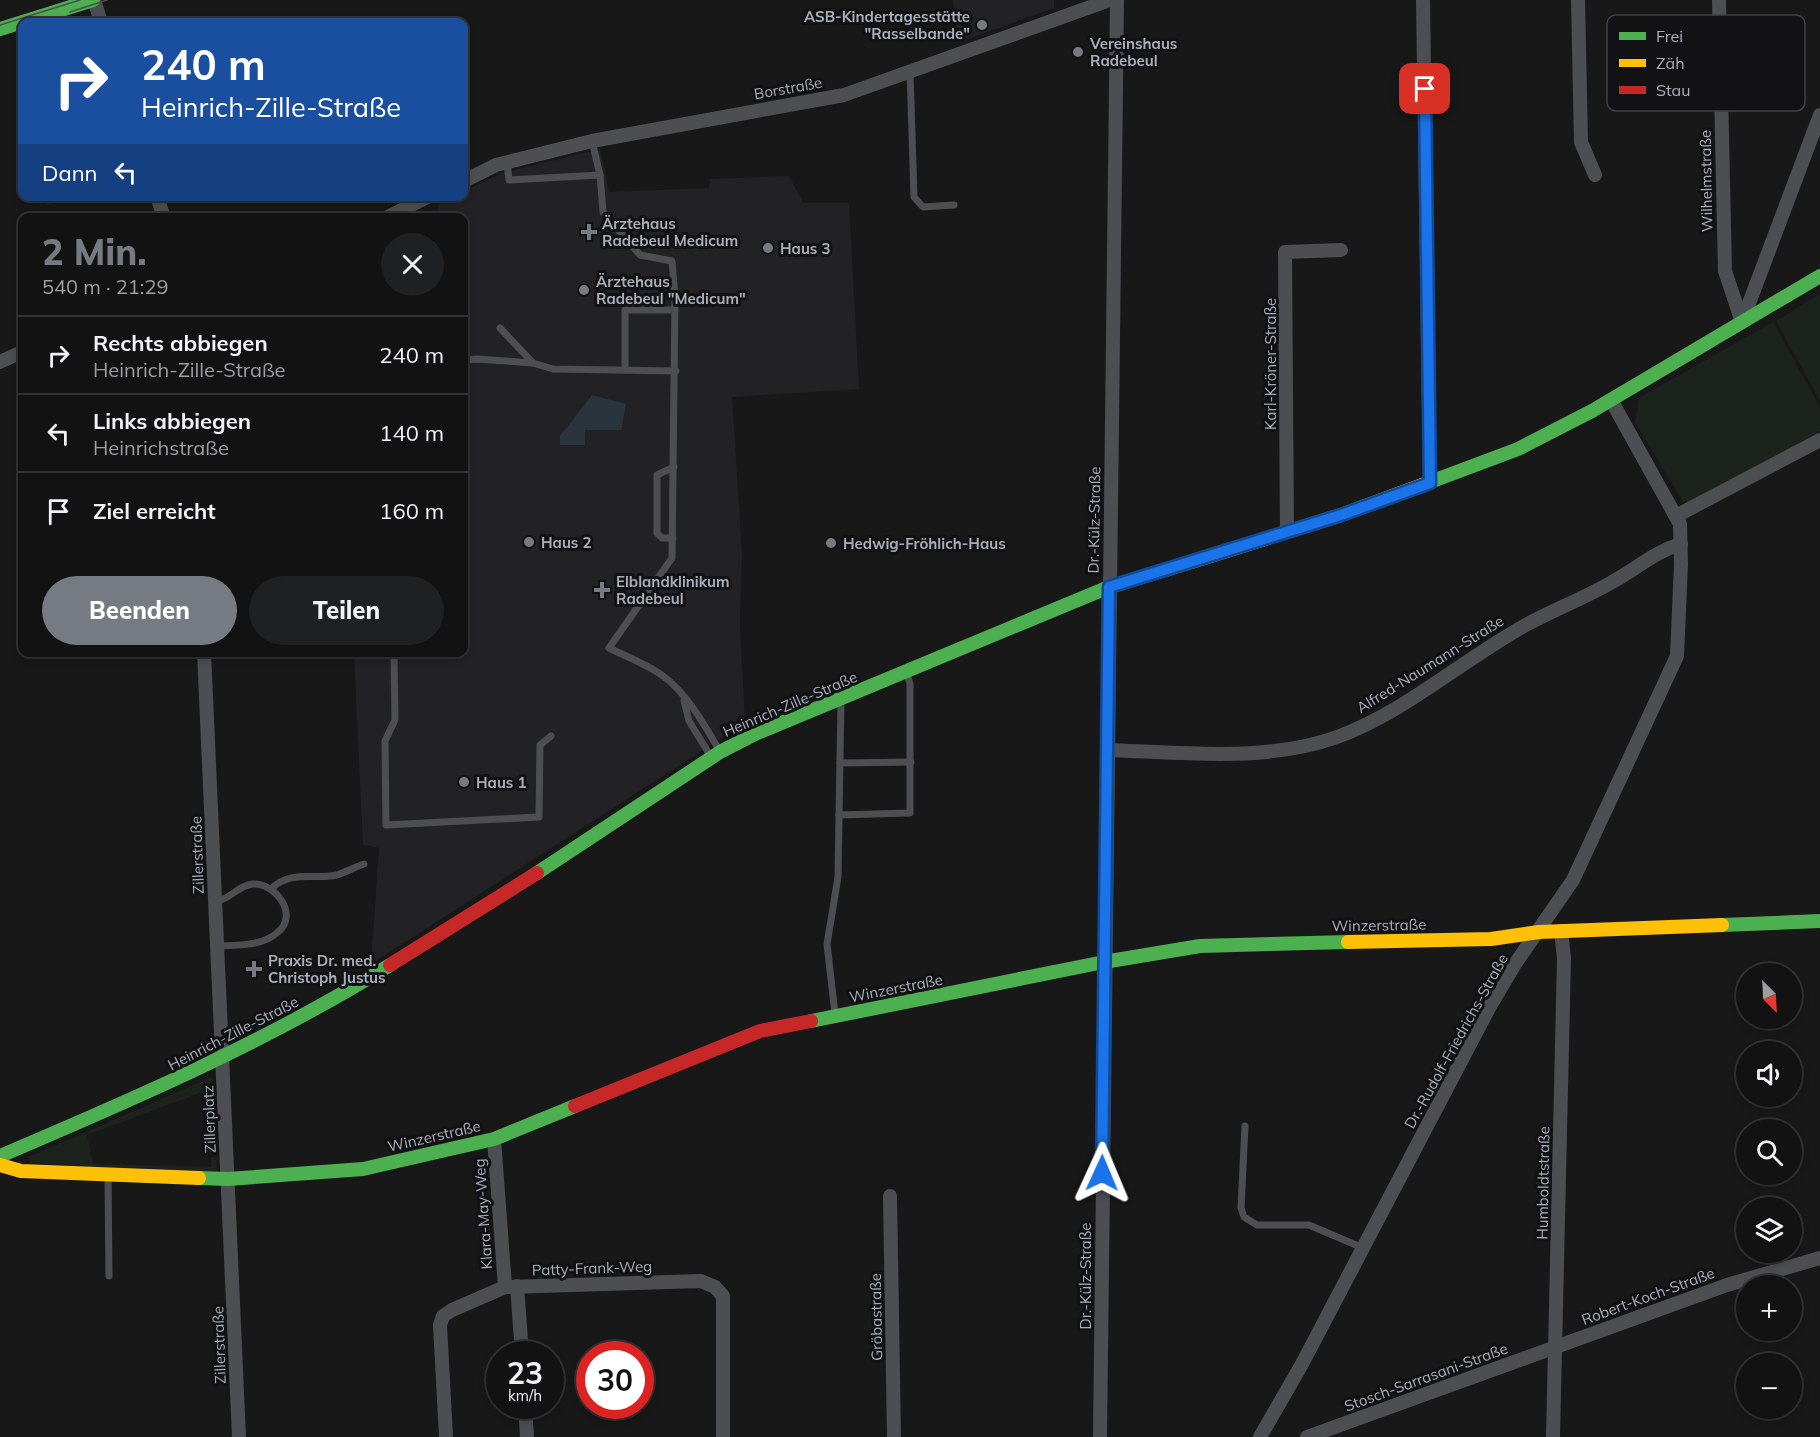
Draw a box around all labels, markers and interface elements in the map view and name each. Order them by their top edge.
place label: ASB-Kindertagesstätte "Rasselbande" [804,7,970,43]
legend [1607,15,1805,111]
marker: ASB-Kindertagesstätte "Rasselbande" [975,18,989,32]
text: Frei [1656,26,1683,46]
place label: Vereinshaus Radebeul [1089,34,1177,70]
text: 240 m [141,38,266,91]
icon: right [42,42,120,120]
marker: Vereinshaus Radebeul [1071,45,1085,59]
text: Zäh [1656,53,1685,73]
pin [1399,63,1450,114]
icon: arrive [1408,72,1441,105]
street label: Borstraße [752,73,824,103]
text: Stau [1656,80,1690,100]
text: Heinrich-Zille-Straße [141,90,401,124]
street label: Wilhelmstraße [1696,130,1716,232]
icon: left [109,156,142,189]
text: Dann [42,159,97,187]
place label: Ärztehaus Radebeul Medicum [602,214,738,250]
marker: Ärztehaus Radebeul Medicum [580,223,598,241]
text: 2 Min. [42,229,147,274]
button: close [381,233,444,296]
place label: Haus 3 [780,239,830,258]
marker: Haus 3 [761,241,775,255]
place label: Ärztehaus Radebeul "Medicum" [596,272,746,308]
text: 540 m · 21:29 [42,274,168,299]
marker: Ärztehaus Radebeul "Medicum" [577,283,591,297]
street label: Karl-Kröner-Straße [1261,298,1280,430]
text: Rechts abbiegen [93,329,268,357]
icon: right [42,339,75,372]
text: 240 m [379,341,444,369]
text: Heinrich-Zille-Straße [93,357,286,382]
text: Links abbiegen [93,407,251,435]
icon: left [42,417,75,450]
text: 140 m [379,419,444,447]
text: Heinrichstraße [93,435,229,460]
street label: Dr.-Külz-Straße [1084,466,1104,574]
icon: arrive [42,495,75,528]
text: Ziel erreicht [93,497,216,525]
text: 160 m [379,497,444,525]
place label: Haus 2 [541,533,591,552]
place label: Hedwig-Fröhlich-Haus [843,534,1006,553]
marker: Haus 2 [522,535,536,549]
marker: Hedwig-Fröhlich-Haus [824,536,838,550]
place label: Elblandklinikum Radebeul [616,572,729,608]
button: Beenden [42,576,237,645]
button: Teilen [249,576,444,645]
marker: Elblandklinikum Radebeul [593,581,611,599]
street label: Alfred-Naumann-Straße [1353,611,1507,717]
street label: Heinrich-Zille-Straße [720,667,860,741]
place label: Haus 1 [476,773,526,792]
marker: Haus 1 [457,775,471,789]
street label: Zillerstraße [186,816,208,894]
street label: Winzerstraße [1331,915,1427,935]
street label: Dr.-Rudolf-Friedrichs-Straße [1400,950,1512,1132]
place label: Praxis Dr. med. Christoph Justus [268,951,385,987]
marker: Praxis Dr. med. Christoph Justus [245,960,263,978]
north arrow [1736,963,1802,1029]
map controls [1736,963,1802,1419]
street label: Winzerstraße [848,970,944,1006]
street label: Heinrich-Zille-Straße [164,992,302,1074]
button: sound [1736,1041,1802,1107]
street label: Zillerplatz [198,1085,220,1153]
street label: Winzerstraße [386,1116,482,1156]
button: search [1736,1119,1802,1185]
street label: Humboldtstraße [1533,1126,1553,1240]
position arrow [1070,1141,1134,1205]
street label: Klara-May-Weg [470,1158,496,1270]
button: layers [1736,1197,1802,1263]
street label: Dr.-Külz-Straße [1076,1222,1095,1330]
street label: Patty-Frank-Weg [532,1256,652,1280]
street label: Robert-Koch-Straße [1579,1263,1717,1329]
street label: Gröbastraße [866,1273,886,1361]
button: + [1736,1275,1802,1341]
street label: Zillerstraße [208,1306,230,1384]
street label: Stosch-Sarrasani-Straße [1342,1339,1510,1415]
speed limit sign: 30 [576,1341,654,1419]
button: − [1736,1353,1802,1419]
text: 23 [507,1354,543,1392]
text: km/h [508,1386,542,1405]

